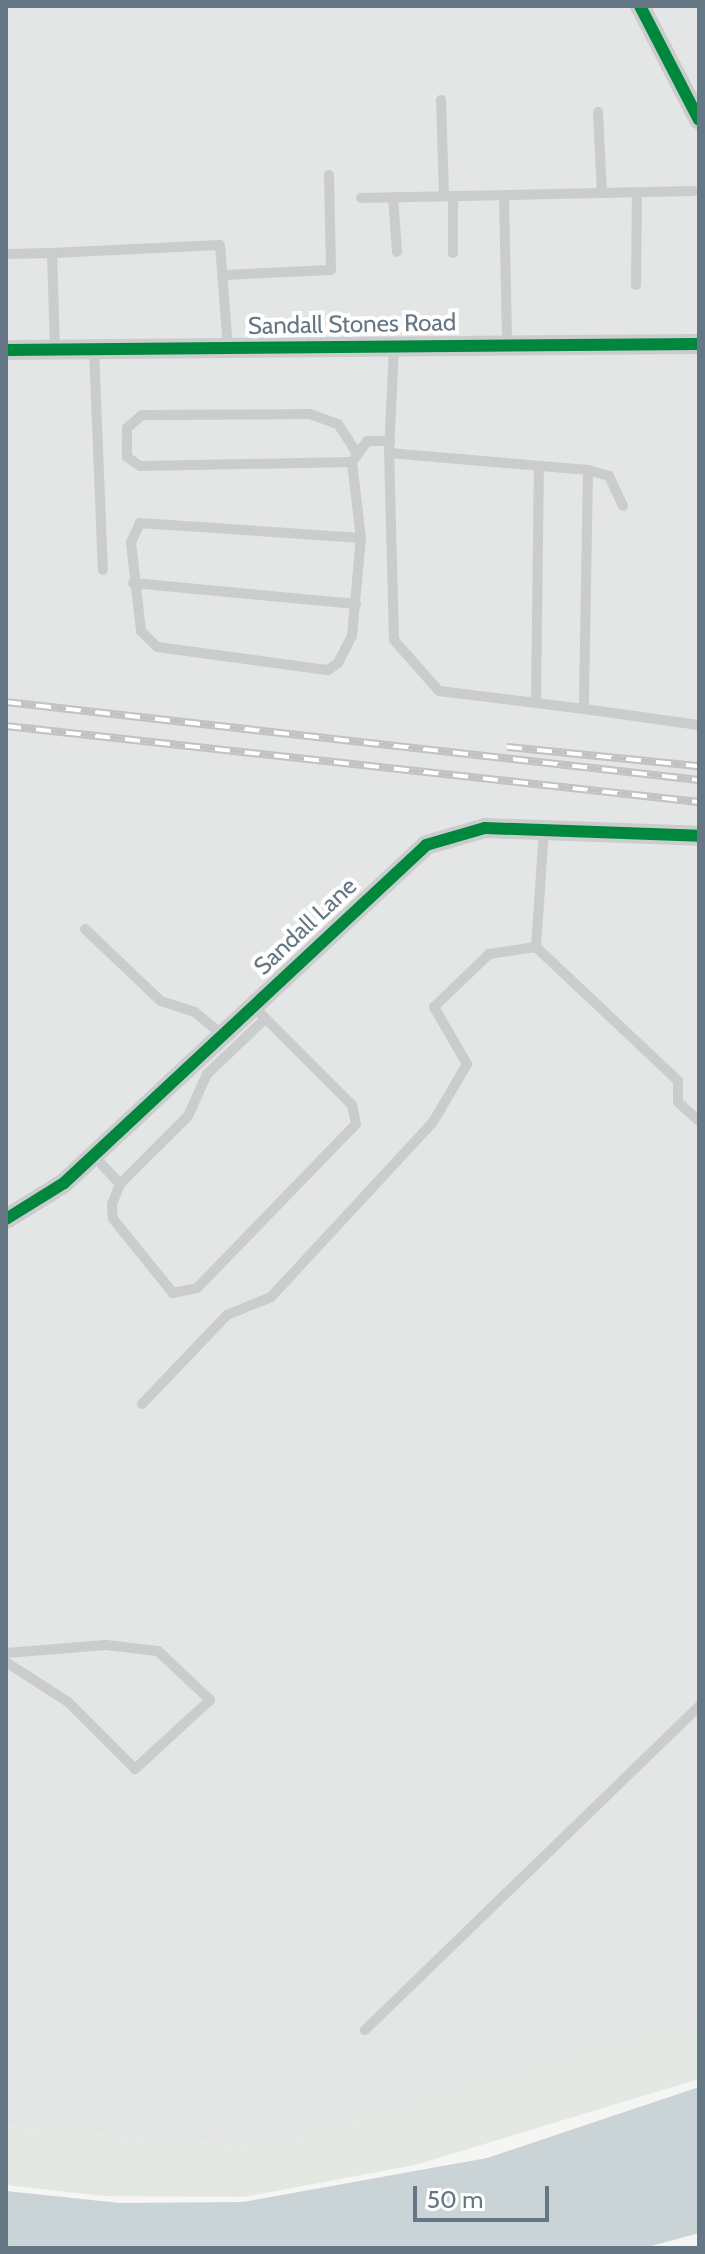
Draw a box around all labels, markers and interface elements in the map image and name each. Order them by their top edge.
street label: Sandall Stones Road [248,308,456,340]
street label: Sandall Lane [248,871,362,981]
scale bar [417,2170,553,2220]
text: 50 m [427,2185,483,2214]

